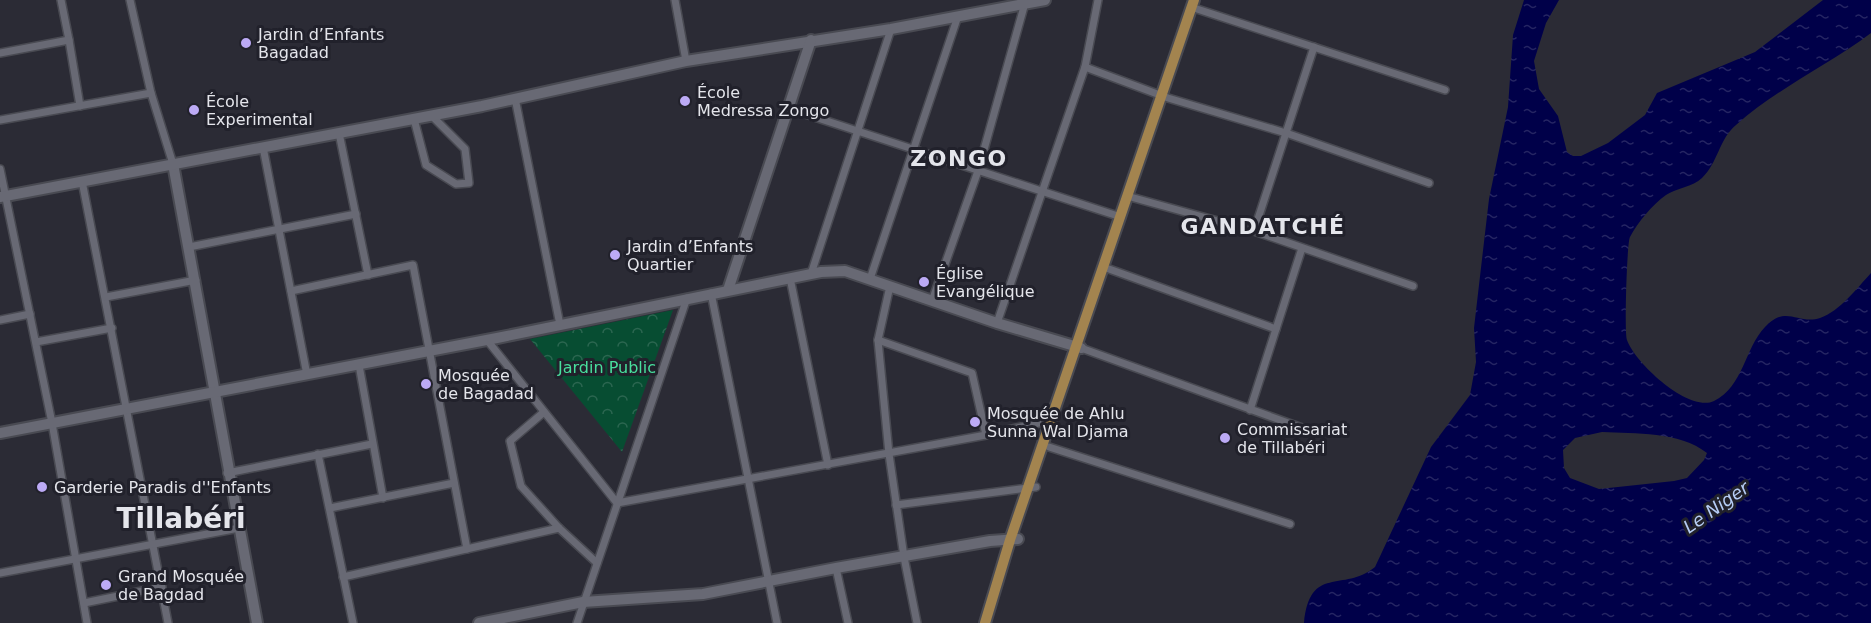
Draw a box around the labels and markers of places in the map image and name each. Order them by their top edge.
place label: Jardin d’Enfants Bagadad [257,25,384,62]
marker: Jardin d’Enfants Bagadad [239,36,253,50]
place label: École Medressa Zongo [697,83,829,120]
place label: École Experimental [206,92,313,129]
marker: École Medressa Zongo [678,94,692,108]
marker: École Experimental [187,103,201,117]
place label: Jardin d’Enfants Quartier [626,237,753,274]
marker: Jardin d’Enfants Quartier [608,248,622,262]
place label: Église Evangélique [936,264,1035,301]
marker: Église Evangélique [917,275,931,289]
place label: Mosquée de Bagadad [438,366,534,403]
marker: Mosquée de Bagadad [419,377,433,391]
place label: Mosquée de Ahlu Sunna Wal Djama [987,404,1129,441]
marker: Mosquée de Ahlu Sunna Wal Djama [968,415,982,429]
place label: Commissariat de Tillabéri [1237,420,1347,457]
marker: Commissariat de Tillabéri [1218,431,1232,445]
place label: Garderie Paradis d''Enfants [54,478,271,497]
marker: Garderie Paradis d''Enfants [35,480,49,494]
place label: Grand Mosquée de Bagdad [118,567,244,604]
marker: Grand Mosquée de Bagdad [99,578,113,592]

